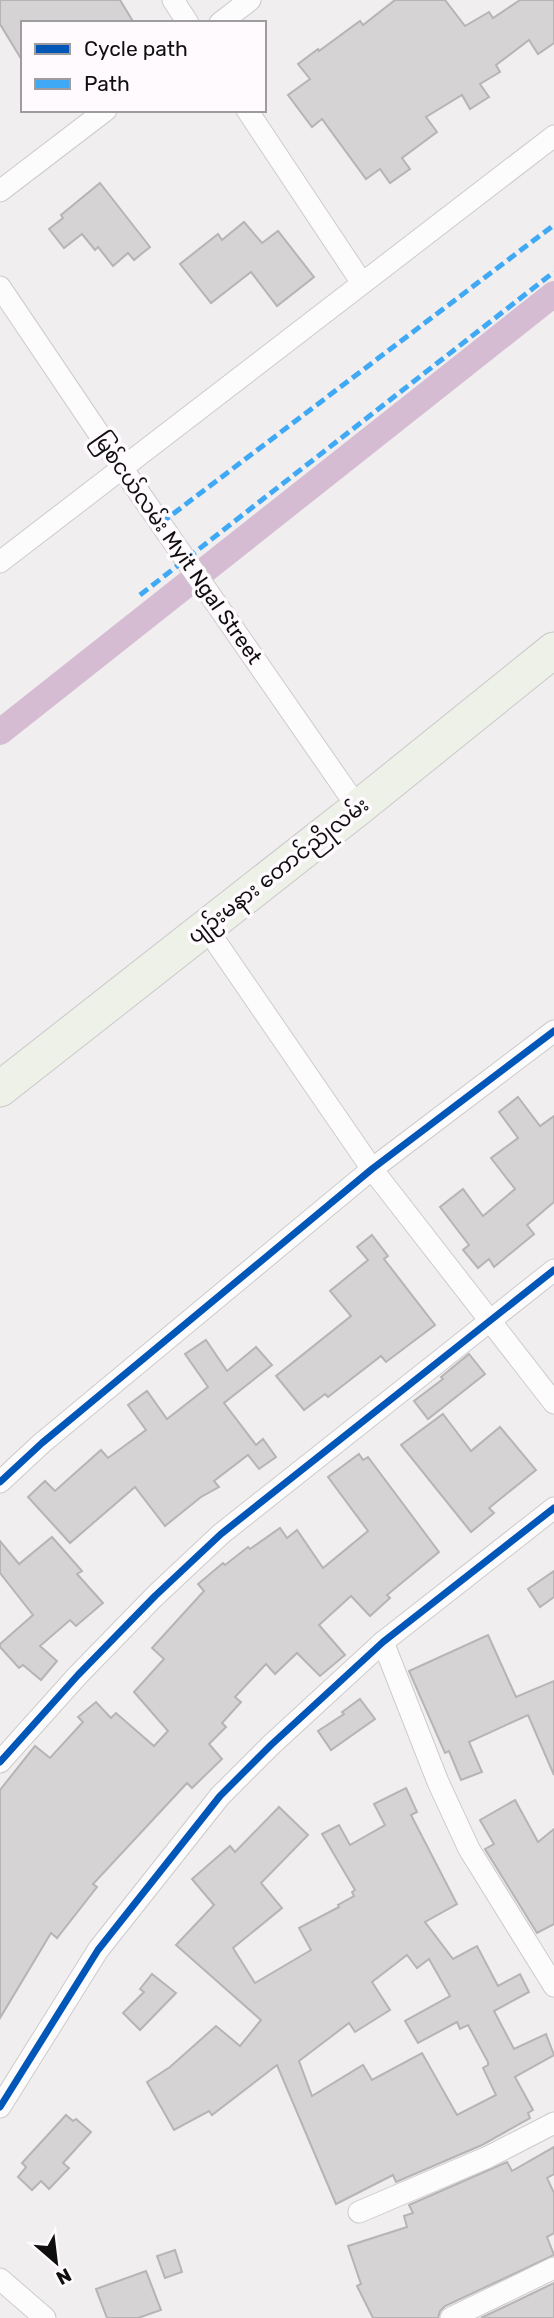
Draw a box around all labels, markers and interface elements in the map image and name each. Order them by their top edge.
legend [21,21,266,112]
text: Cycle path [84,36,188,61]
text: Path [84,71,130,96]
street label: မြစ်ငယ်လမ်း Myit Ngal Street [84,426,270,672]
street label: ပျဉ်းမနား တောင်ညိုလမ်း [181,789,377,953]
north arrow [21,2227,91,2297]
text: N [52,2263,75,2290]

